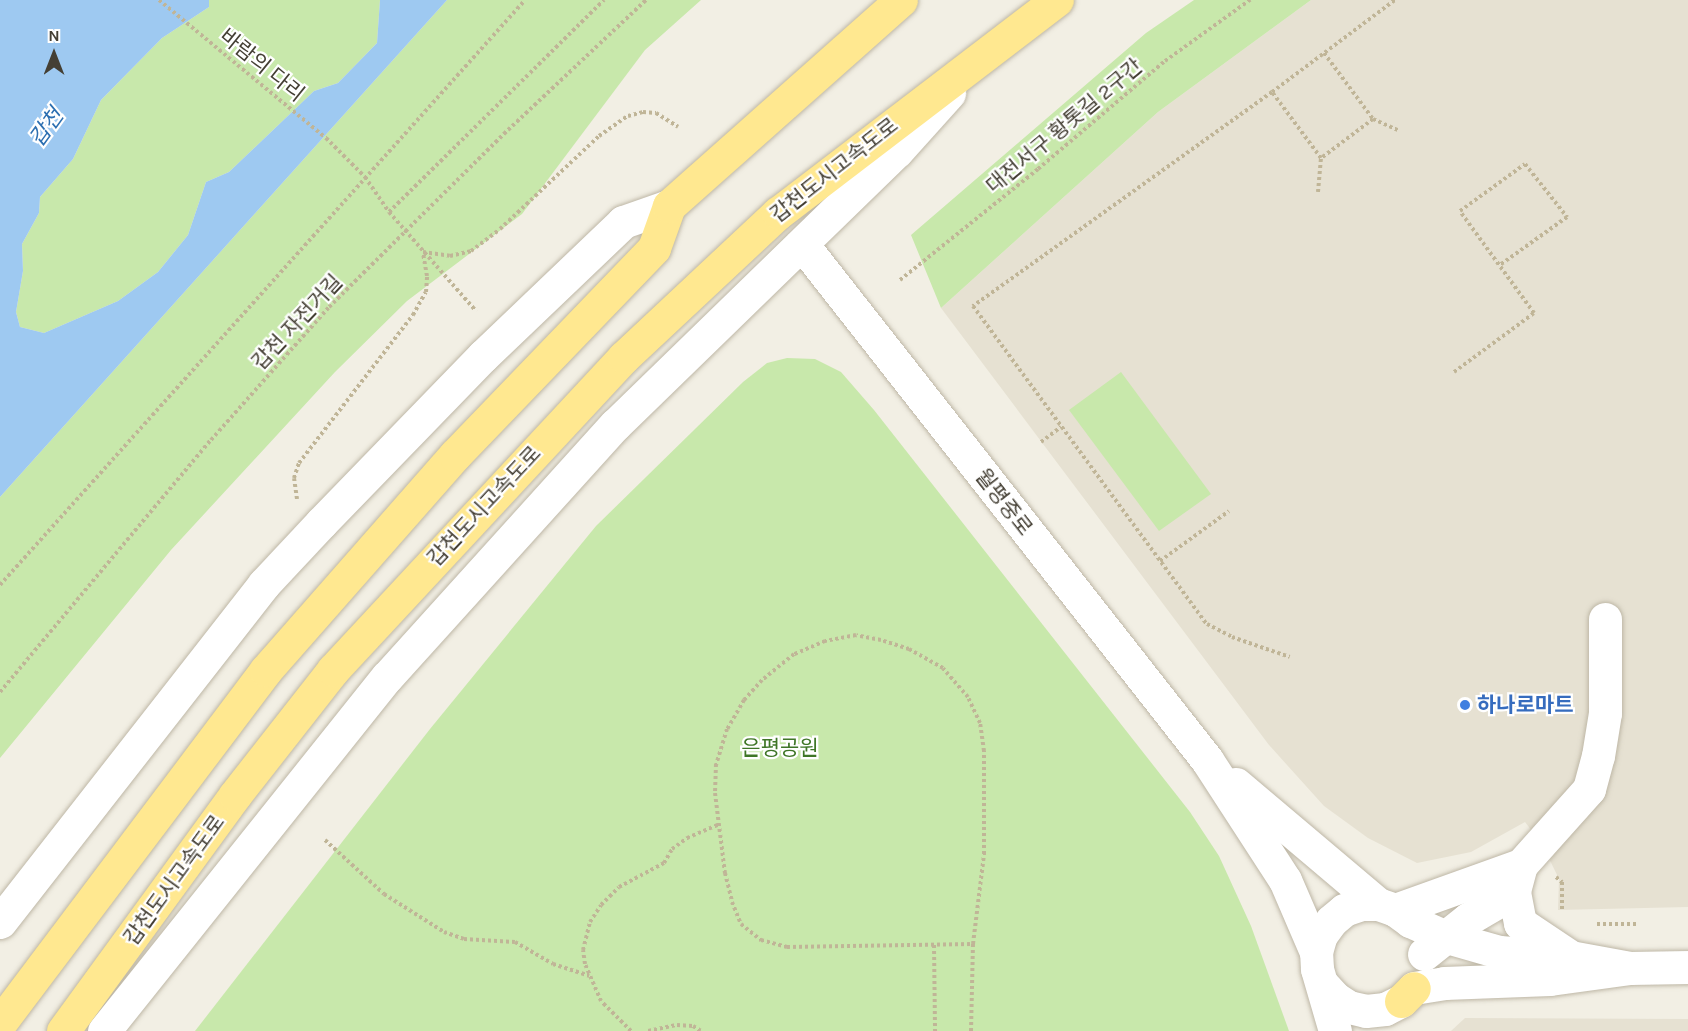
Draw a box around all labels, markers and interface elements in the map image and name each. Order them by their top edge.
street label: 바람의 다리 [215,23,309,107]
north arrow [24,24,84,84]
text: N [48,26,60,45]
street label: 대전서구 황톳길 2구간 [981,53,1147,199]
water label: 갑천 [24,104,70,152]
street label: 갑천도시고속도로 [765,112,903,228]
street label: 갑천 자전거길 [247,269,347,375]
street label: 갑천도시고속도로 [422,441,546,571]
street label: 월평중로 [970,464,1038,540]
place label: 하나로마트 [1477,692,1574,718]
marker: 하나로마트 [1458,698,1472,712]
park label: 은평공원 [741,735,819,761]
street label: 갑천도시고속도로 [118,810,230,950]

